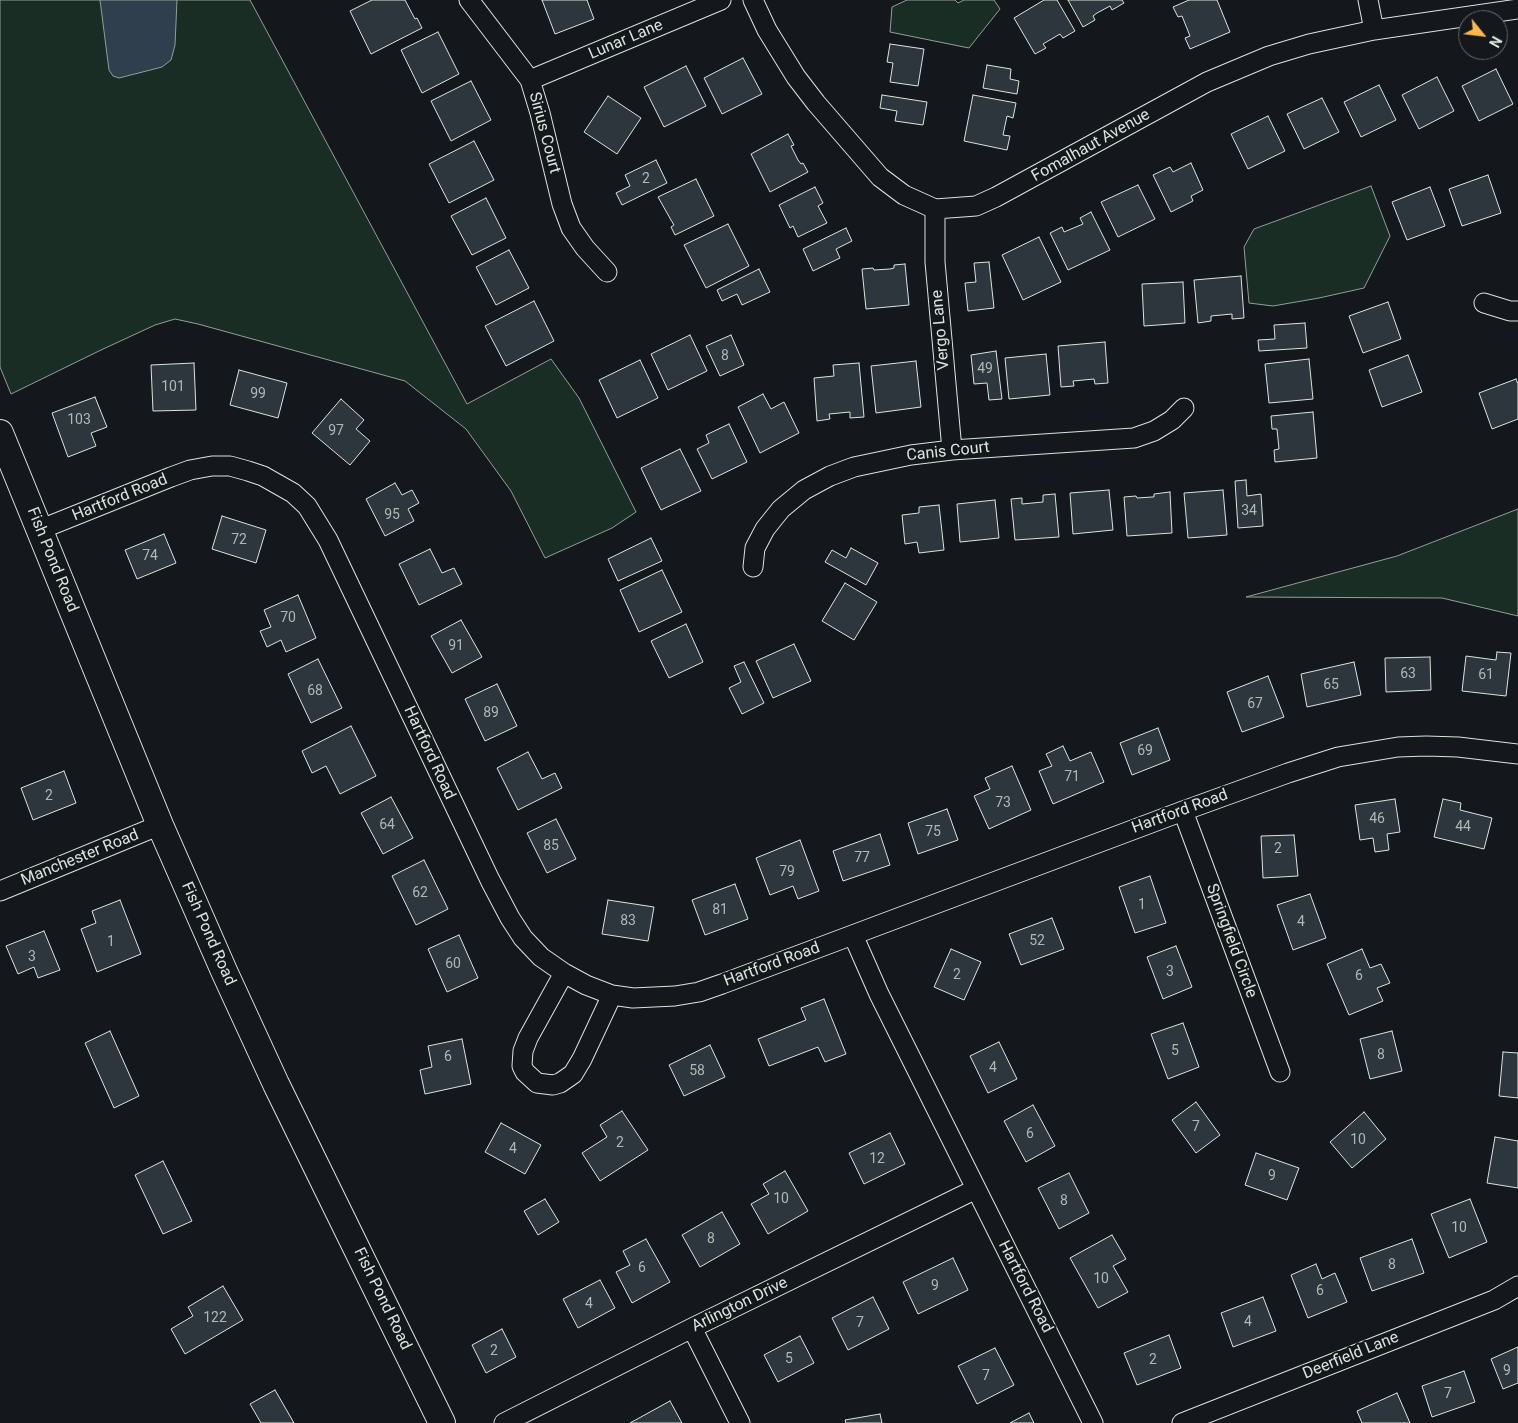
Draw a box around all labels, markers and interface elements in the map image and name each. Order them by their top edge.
north arrow [1458,10,1508,60]
street label: Lunar Lane [586,16,666,64]
text: N [1486,34,1505,50]
street label: Sirius Court [524,90,564,176]
street label: Fomalhaut Avenue [1028,106,1154,186]
house number: 2 [642,171,650,187]
street label: Vergo Lane [928,289,954,371]
house number: 8 [721,348,729,364]
house number: 49 [977,361,993,377]
house number: 101 [161,379,185,395]
house number: 99 [250,386,266,402]
house number: 103 [67,412,91,428]
house number: 97 [328,423,344,439]
street label: Canis Court [905,438,991,466]
street label: Hartford Road [70,470,170,526]
house number: 34 [1241,503,1257,519]
street label: Fish Pond Road [22,505,82,615]
house number: 95 [384,507,400,523]
house number: 72 [231,532,247,548]
house number: 74 [142,548,158,564]
house number: 70 [280,610,296,626]
house number: 91 [448,638,464,654]
house number: 63 [1400,666,1416,682]
house number: 61 [1478,667,1494,683]
house number: 65 [1323,677,1339,693]
house number: 68 [307,683,323,699]
house number: 67 [1247,696,1263,712]
street label: Hartford Road [399,703,459,803]
house number: 89 [483,705,499,721]
house number: 69 [1137,743,1153,759]
house number: 71 [1064,769,1080,785]
street label: Hartford Road [1129,786,1231,838]
house number: 2 [45,788,53,804]
house number: 73 [995,795,1011,811]
house number: 46 [1369,811,1385,827]
house number: 64 [379,817,395,833]
house number: 44 [1455,819,1471,835]
house number: 75 [925,824,941,840]
street label: Manchester Road [18,826,142,890]
house number: 85 [543,838,559,854]
house number: 2 [1274,841,1282,857]
house number: 77 [854,850,870,866]
house number: 79 [779,864,795,880]
street label: Fish Pond Road [177,879,239,989]
street label: Springfield Circle [1201,881,1261,1001]
house number: 62 [412,885,428,901]
house number: 1 [1138,897,1146,913]
house number: 81 [712,902,728,918]
house number: 83 [620,913,636,929]
house number: 4 [1297,914,1305,930]
house number: 52 [1029,933,1045,949]
house number: 1 [107,934,115,950]
street label: Hartford Road [721,939,823,991]
house number: 3 [28,949,36,965]
house number: 60 [445,956,461,972]
house number: 3 [1166,964,1174,980]
house number: 2 [953,967,961,983]
house number: 6 [1355,968,1363,984]
house number: 5 [1171,1043,1179,1059]
house number: 8 [1377,1047,1385,1063]
house number: 6 [444,1049,452,1065]
house number: 4 [989,1060,997,1076]
house number: 58 [689,1063,705,1079]
house number: 7 [1192,1119,1200,1135]
house number: 6 [1026,1126,1034,1142]
house number: 10 [1350,1132,1366,1148]
house number: 2 [616,1135,624,1151]
house number: 4 [509,1141,517,1157]
house number: 12 [869,1151,885,1167]
house number: 9 [1268,1168,1276,1184]
house number: 10 [773,1191,789,1207]
house number: 8 [1060,1193,1068,1209]
house number: 10 [1451,1220,1467,1236]
house number: 8 [707,1231,715,1247]
street label: Hartford Road [994,1238,1056,1336]
street label: Fish Pond Road [349,1245,415,1353]
house number: 8 [1388,1257,1396,1273]
house number: 6 [638,1260,646,1276]
house number: 10 [1093,1271,1109,1287]
street label: Arlington Drive [689,1273,791,1337]
house number: 9 [931,1278,939,1294]
house number: 6 [1316,1283,1324,1299]
house number: 4 [585,1296,593,1312]
house number: 122 [203,1310,227,1326]
house number: 4 [1244,1314,1252,1330]
house number: 7 [856,1315,864,1331]
street label: Deerfield Lane [1300,1328,1402,1384]
house number: 2 [490,1343,498,1359]
house number: 5 [785,1351,793,1367]
house number: 2 [1149,1352,1157,1368]
house number: 9 [1503,1363,1511,1379]
house number: 7 [982,1368,990,1384]
house number: 7 [1444,1386,1452,1402]

